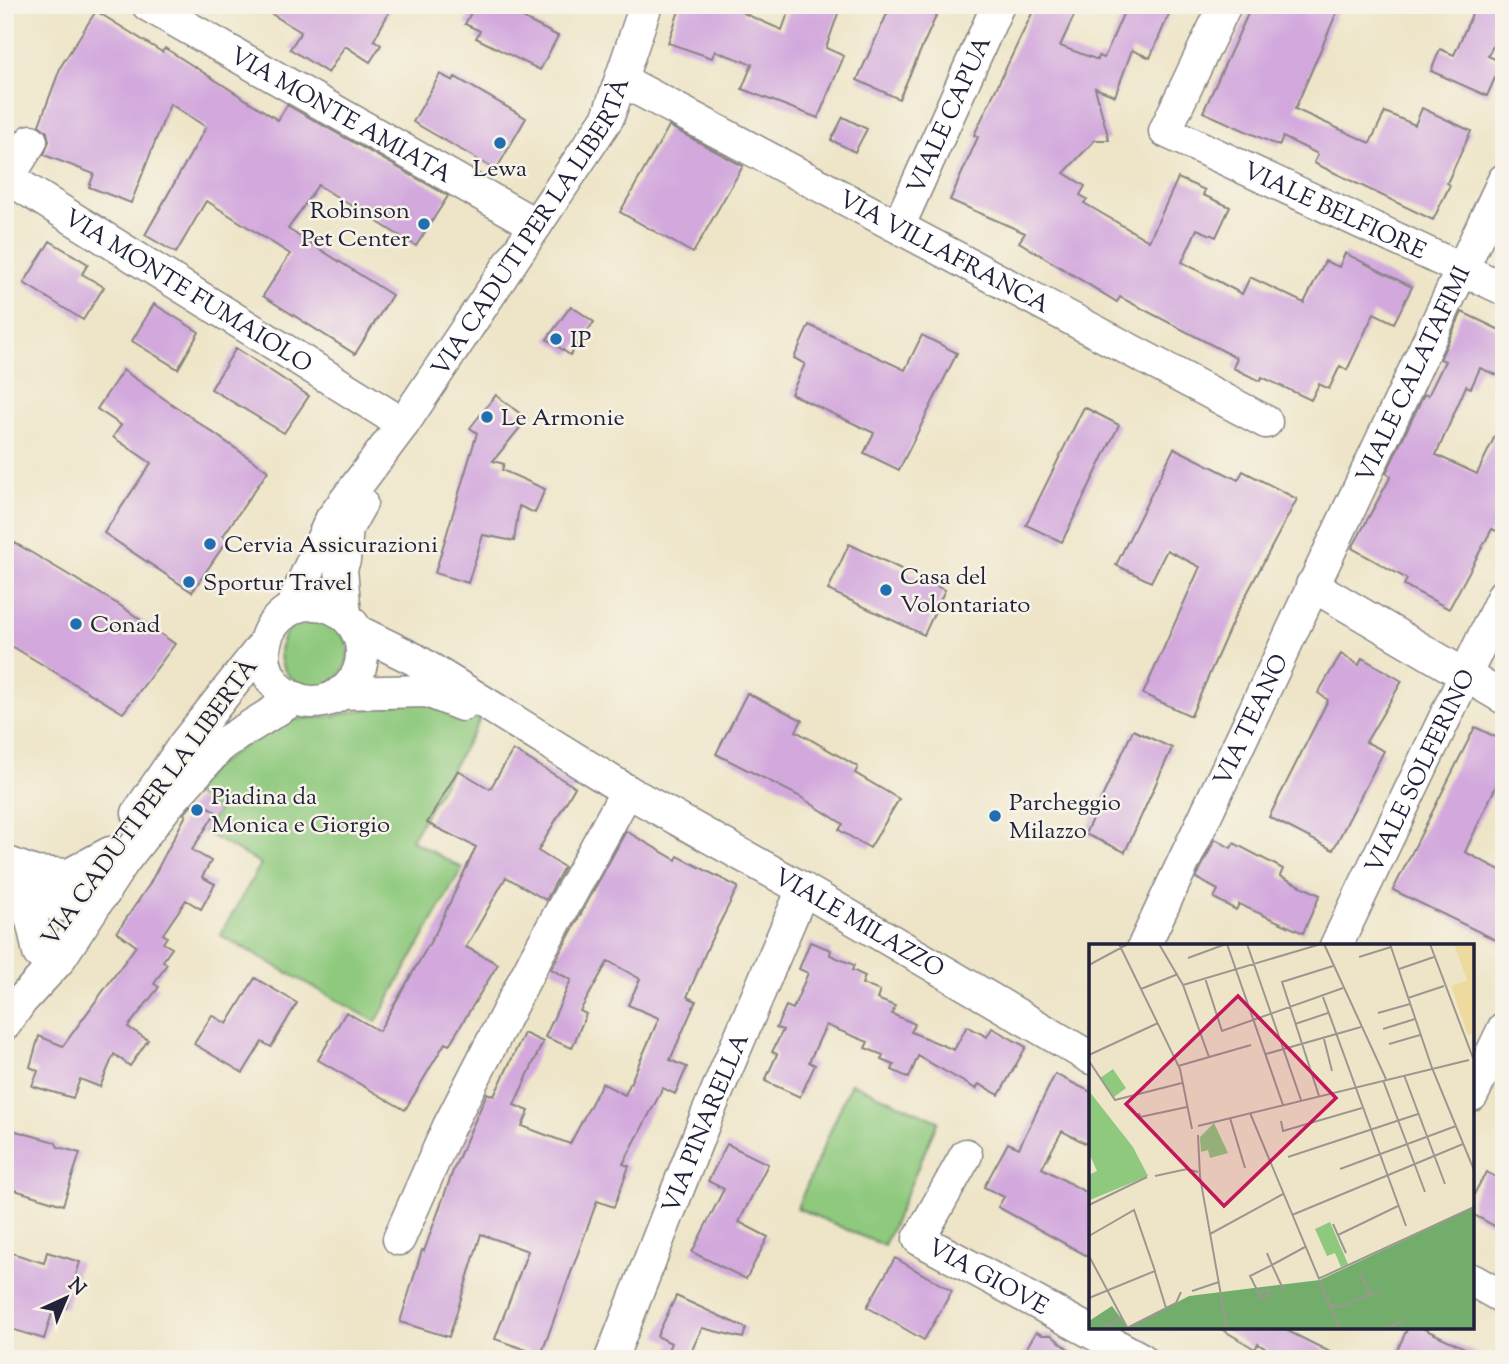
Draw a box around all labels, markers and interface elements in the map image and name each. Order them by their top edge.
street label: VIALE CAPUA [900,31,1001,200]
street label: VIA MONTE AMIATA [223,40,458,193]
street label: VIA CADUTI PER LA LIBERTÀ [424,73,639,384]
marker: Lewa [492,135,508,151]
place label: Lewa [473,153,527,187]
street label: VIALE BELFIORE [1237,155,1432,270]
street label: VIA VILLAFRANCA [832,183,1055,323]
place label: Robinson Pet Center [301,195,410,257]
street label: VIA MONTE FUMAIOLO [56,202,318,382]
marker: Robinson Pet Center [416,216,432,232]
street label: VIALE CALATAFIMI [1349,261,1480,489]
place label: IP [570,324,591,358]
marker: IP [548,331,564,347]
place label: Le Armonie [501,402,625,436]
marker: Le Armonie [479,409,495,425]
place label: Cervia Assicurazioni [224,529,438,563]
marker: Cervia Assicurazioni [202,536,218,552]
place label: Casa del Volontariato [900,561,1030,623]
place label: Sportur Travel [203,567,353,601]
marker: Sportur Travel [181,574,197,590]
marker: Casa del Volontariato [878,582,894,598]
place label: Conad [90,609,161,643]
marker: Conad [68,616,84,632]
street label: VIA TEANO [1206,649,1298,792]
street label: VIA CADUTI PER LA LIBERTÀ [34,652,267,954]
street label: VIALE SOLFERINO [1358,664,1485,880]
place label: Piadina da Monica e Giorgio [211,781,390,843]
place label: Parcheggio Milazzo [1009,787,1121,849]
marker: Piadina da Monica e Giorgio [189,802,205,818]
marker: Parcheggio Milazzo [987,808,1003,824]
street label: VIALE MILAZZO [767,861,950,987]
inset map [1089,944,1474,1329]
street label: VIA PINARELLA [655,1028,759,1219]
street label: VIA GIOVE [921,1232,1054,1325]
north arrow [32,1262,102,1332]
text: N [61,1273,91,1303]

